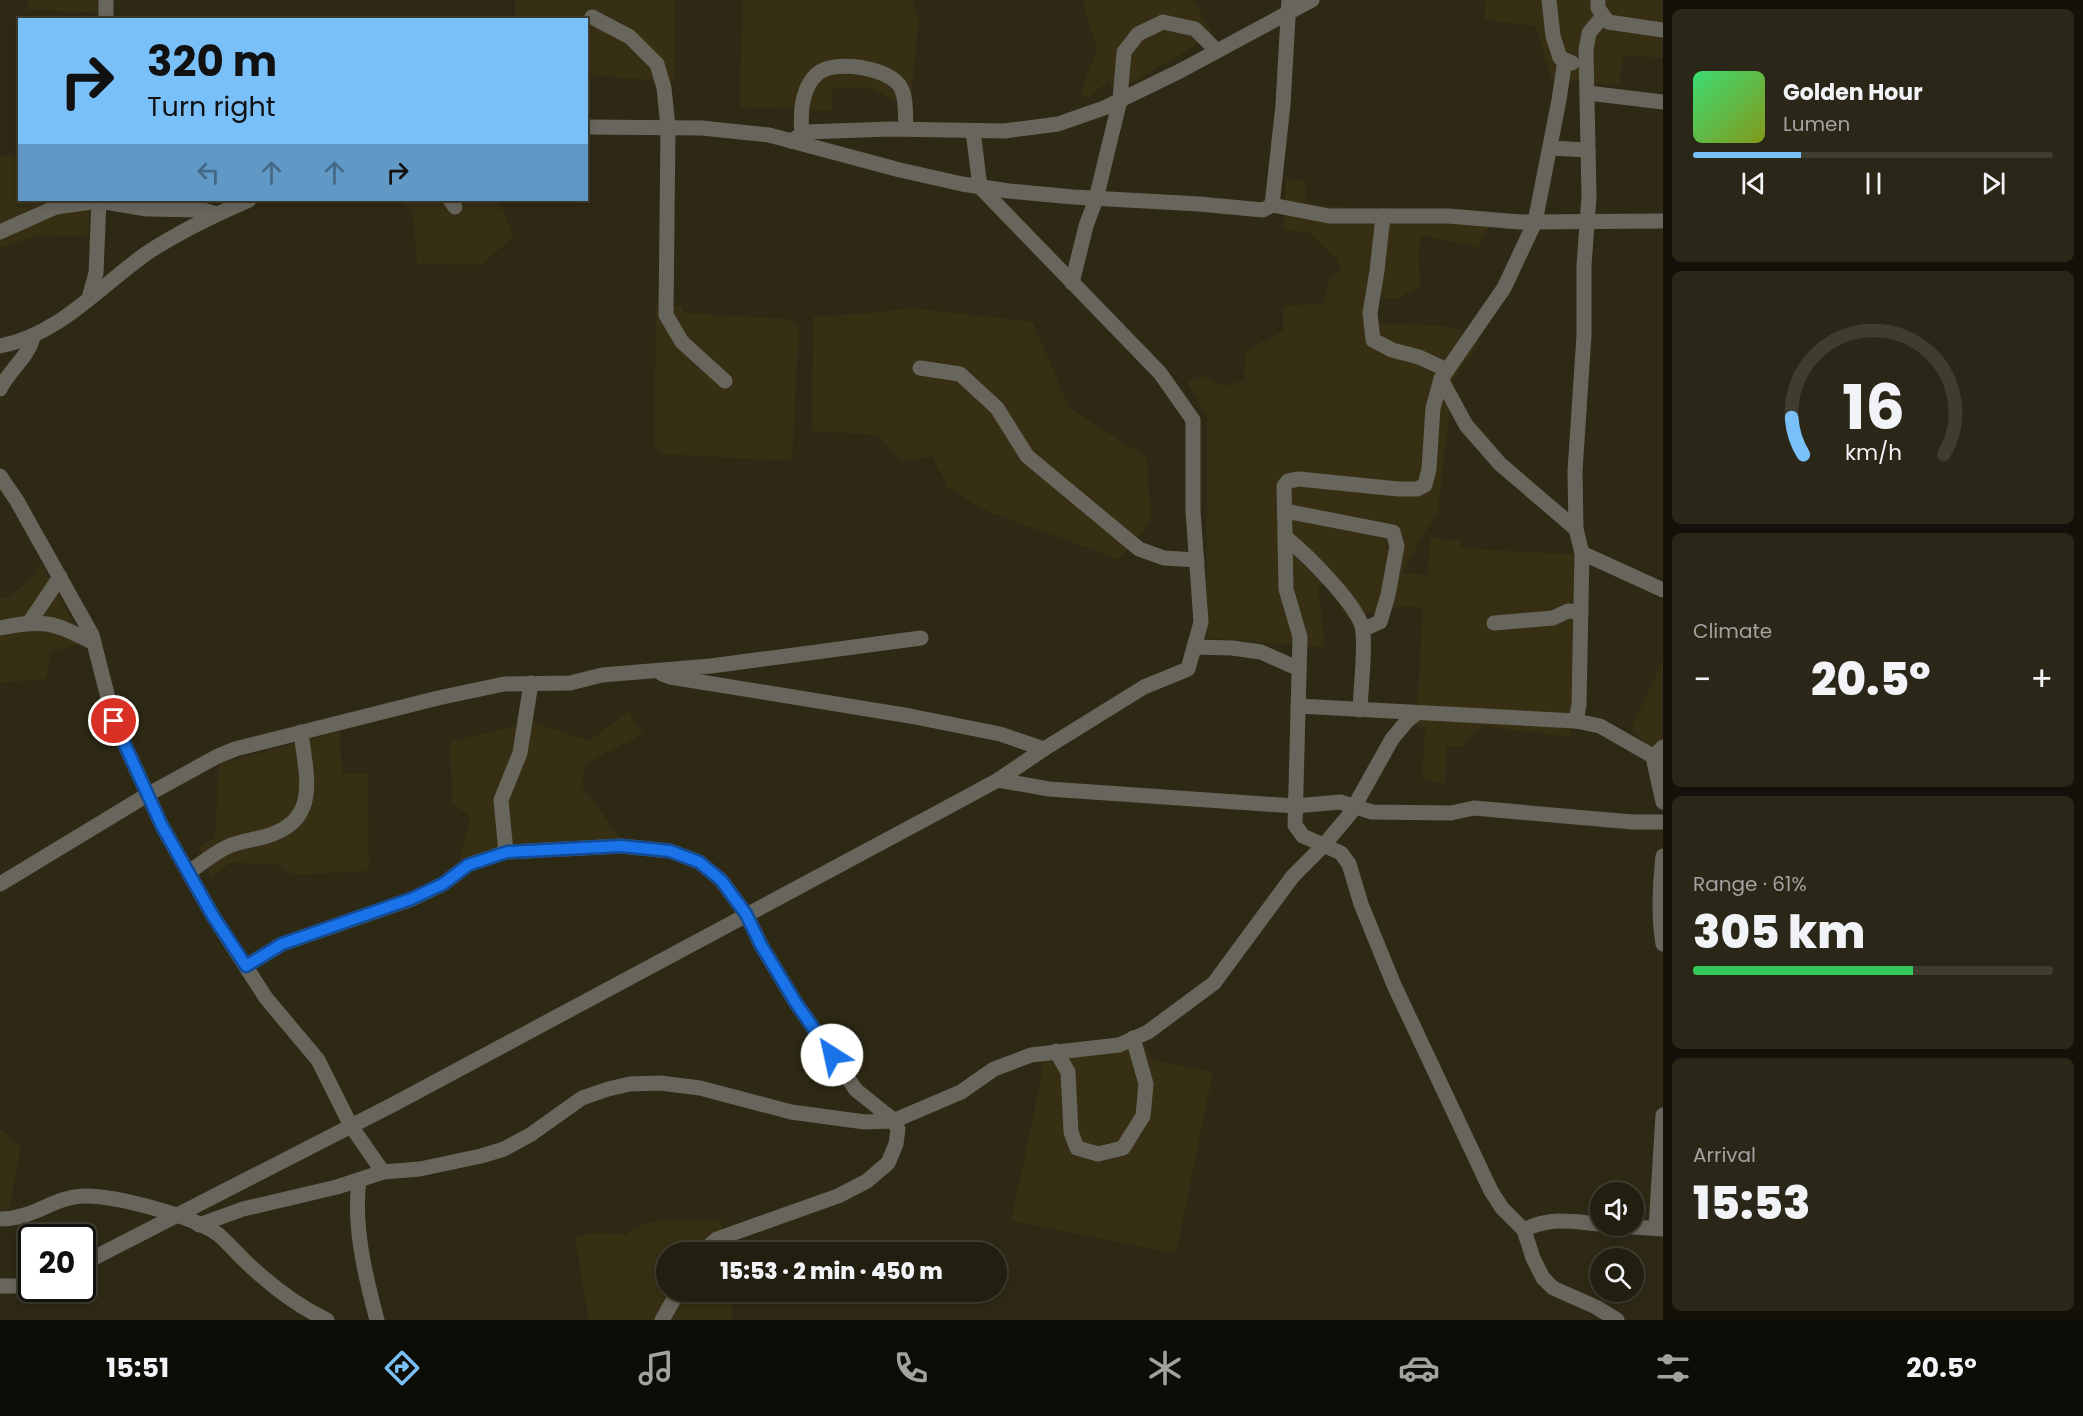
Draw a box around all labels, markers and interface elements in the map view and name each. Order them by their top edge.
text: 320 m [147,32,277,91]
icon: right [48,42,126,120]
text: Golden Hour [1783,77,1923,108]
text: Turn right [147,88,276,125]
text: Lumen [1783,110,1850,138]
icon: left [192,156,225,189]
icon: ahead [255,156,288,189]
icon: ahead [318,156,351,189]
icon: right [381,156,414,189]
icon: previous [1737,167,1770,200]
icon: pause [1857,167,1890,200]
icon: next [1977,167,2010,200]
text: 16 [1841,363,1905,451]
text: km/h [1844,437,1902,468]
text: Climate [1693,617,1772,645]
text: 20.5° [1811,648,1931,711]
text: − [1693,656,1711,703]
text: + [2030,656,2053,703]
pin [88,695,139,746]
icon: arrive [97,704,130,737]
text: Range · 61% [1693,870,1807,898]
text: 305 km [1693,901,1865,964]
position arrow [800,1023,864,1087]
text: Arrival [1693,1141,1756,1169]
text: 15:53 [1693,1172,1810,1235]
map controls [1590,1182,1644,1302]
button: sound [1590,1182,1644,1236]
speed limit sign: 20 [18,1224,96,1302]
button: search [1590,1248,1644,1302]
text: 15:53 · 2 min · 450 m [720,1256,943,1287]
icon: directions [381,1347,423,1389]
icon: music [635,1347,677,1389]
icon: phone [890,1347,932,1389]
icon: climate [1144,1347,1186,1389]
icon: car [1398,1347,1440,1389]
icon: filters [1652,1347,1694,1389]
text: 15:51 [106,1349,169,1386]
text: 20.5° [1906,1349,1977,1386]

